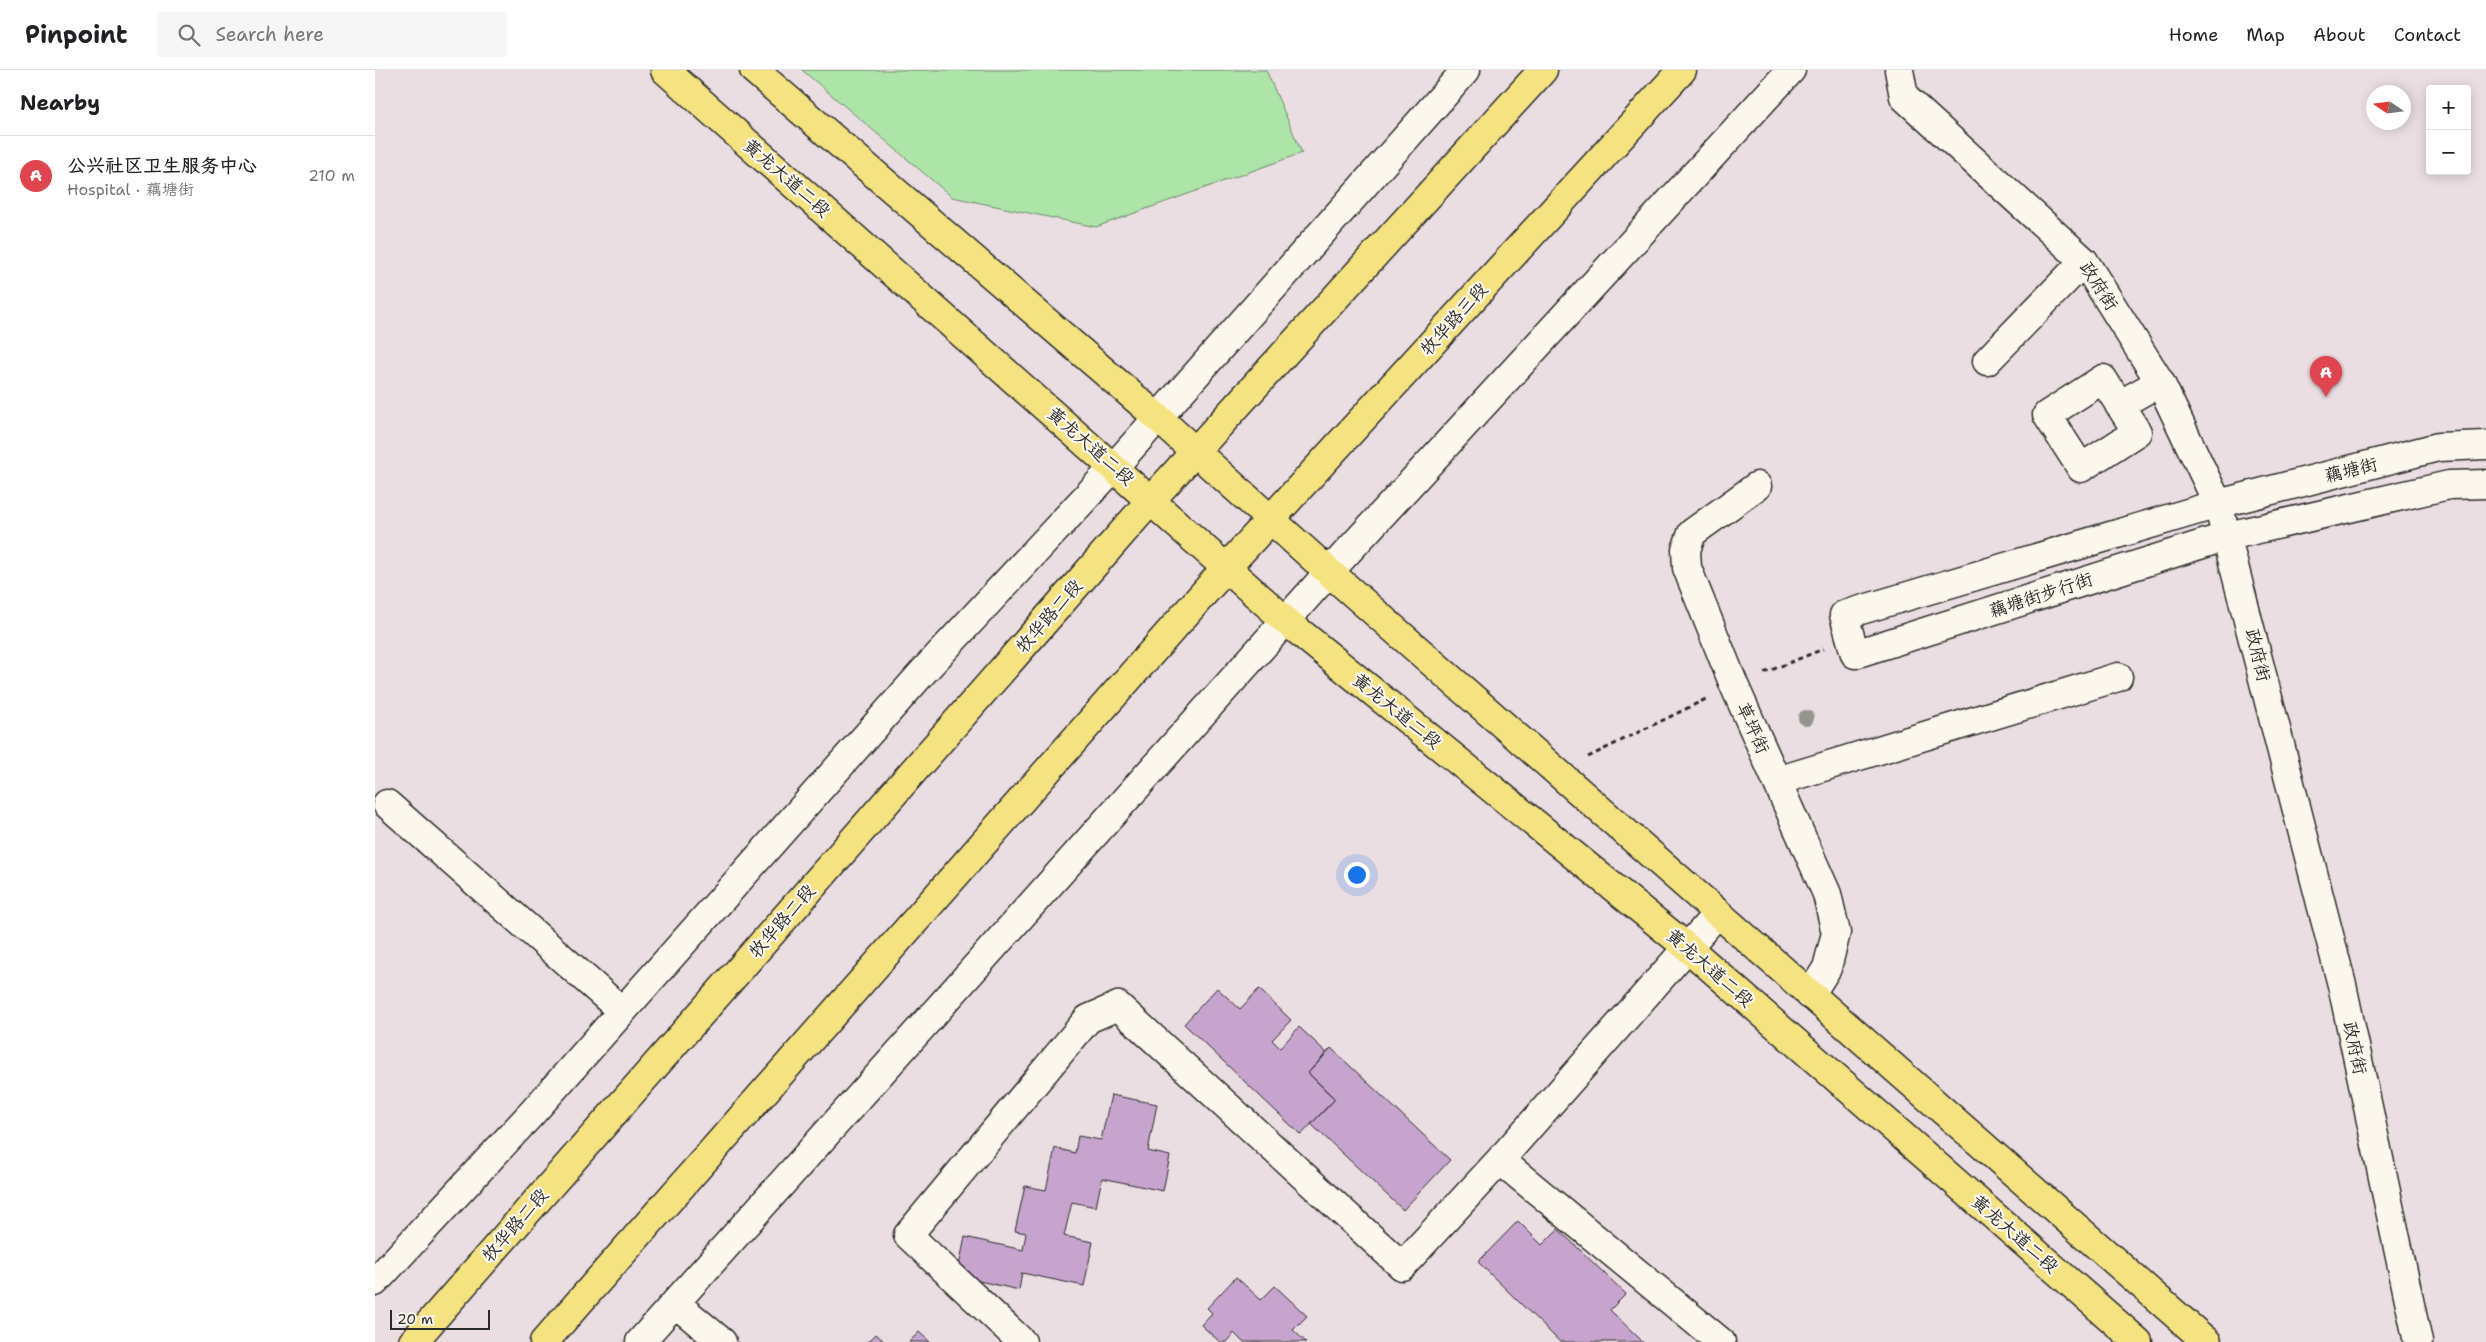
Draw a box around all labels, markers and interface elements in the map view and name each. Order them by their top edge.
search box [157,12,507,57]
text: Pinpoint [25,19,127,51]
icon: search [175,21,203,49]
text: Search here [215,22,324,47]
text: Home [2169,23,2218,47]
text: Map [2246,23,2285,47]
text: About [2313,23,2366,47]
text: Contact [2394,23,2461,47]
north arrow [2366,85,2411,130]
map controls [2426,85,2471,175]
button: + [2426,85,2471,130]
text: Nearby [20,89,100,117]
button: − [2426,130,2471,175]
street label: 黄龙大道二段 [738,134,836,222]
text: 公兴社区卫生服务中心 [67,153,257,178]
text: A [30,165,42,186]
text: 210 m [308,165,355,186]
text: Hospital · 藕塘街 [67,179,194,200]
street label: 政府街 [2074,257,2124,315]
street label: 牧华路三段 [1415,278,1493,360]
pin: A [2310,356,2342,397]
street label: 黄龙大道二段 [1042,402,1140,490]
street label: 藕塘街 [2322,452,2380,488]
street label: 藕塘街步行街 [1986,567,2096,623]
street label: 牧华路二段 [1010,574,1088,658]
street label: 政府街 [2240,626,2276,684]
street label: 黄龙大道二段 [1347,668,1447,754]
street label: 草坪街 [1731,698,1775,758]
your location [1344,862,1370,888]
street label: 牧华路二段 [743,879,821,963]
street label: 黄龙大道二段 [1661,924,1759,1012]
street label: 政府街 [2338,1019,2372,1077]
street label: 牧华路二段 [476,1183,554,1267]
street label: 黄龙大道二段 [1966,1190,2064,1278]
scale bar [390,1307,490,1330]
text: 20 m [397,1310,433,1328]

